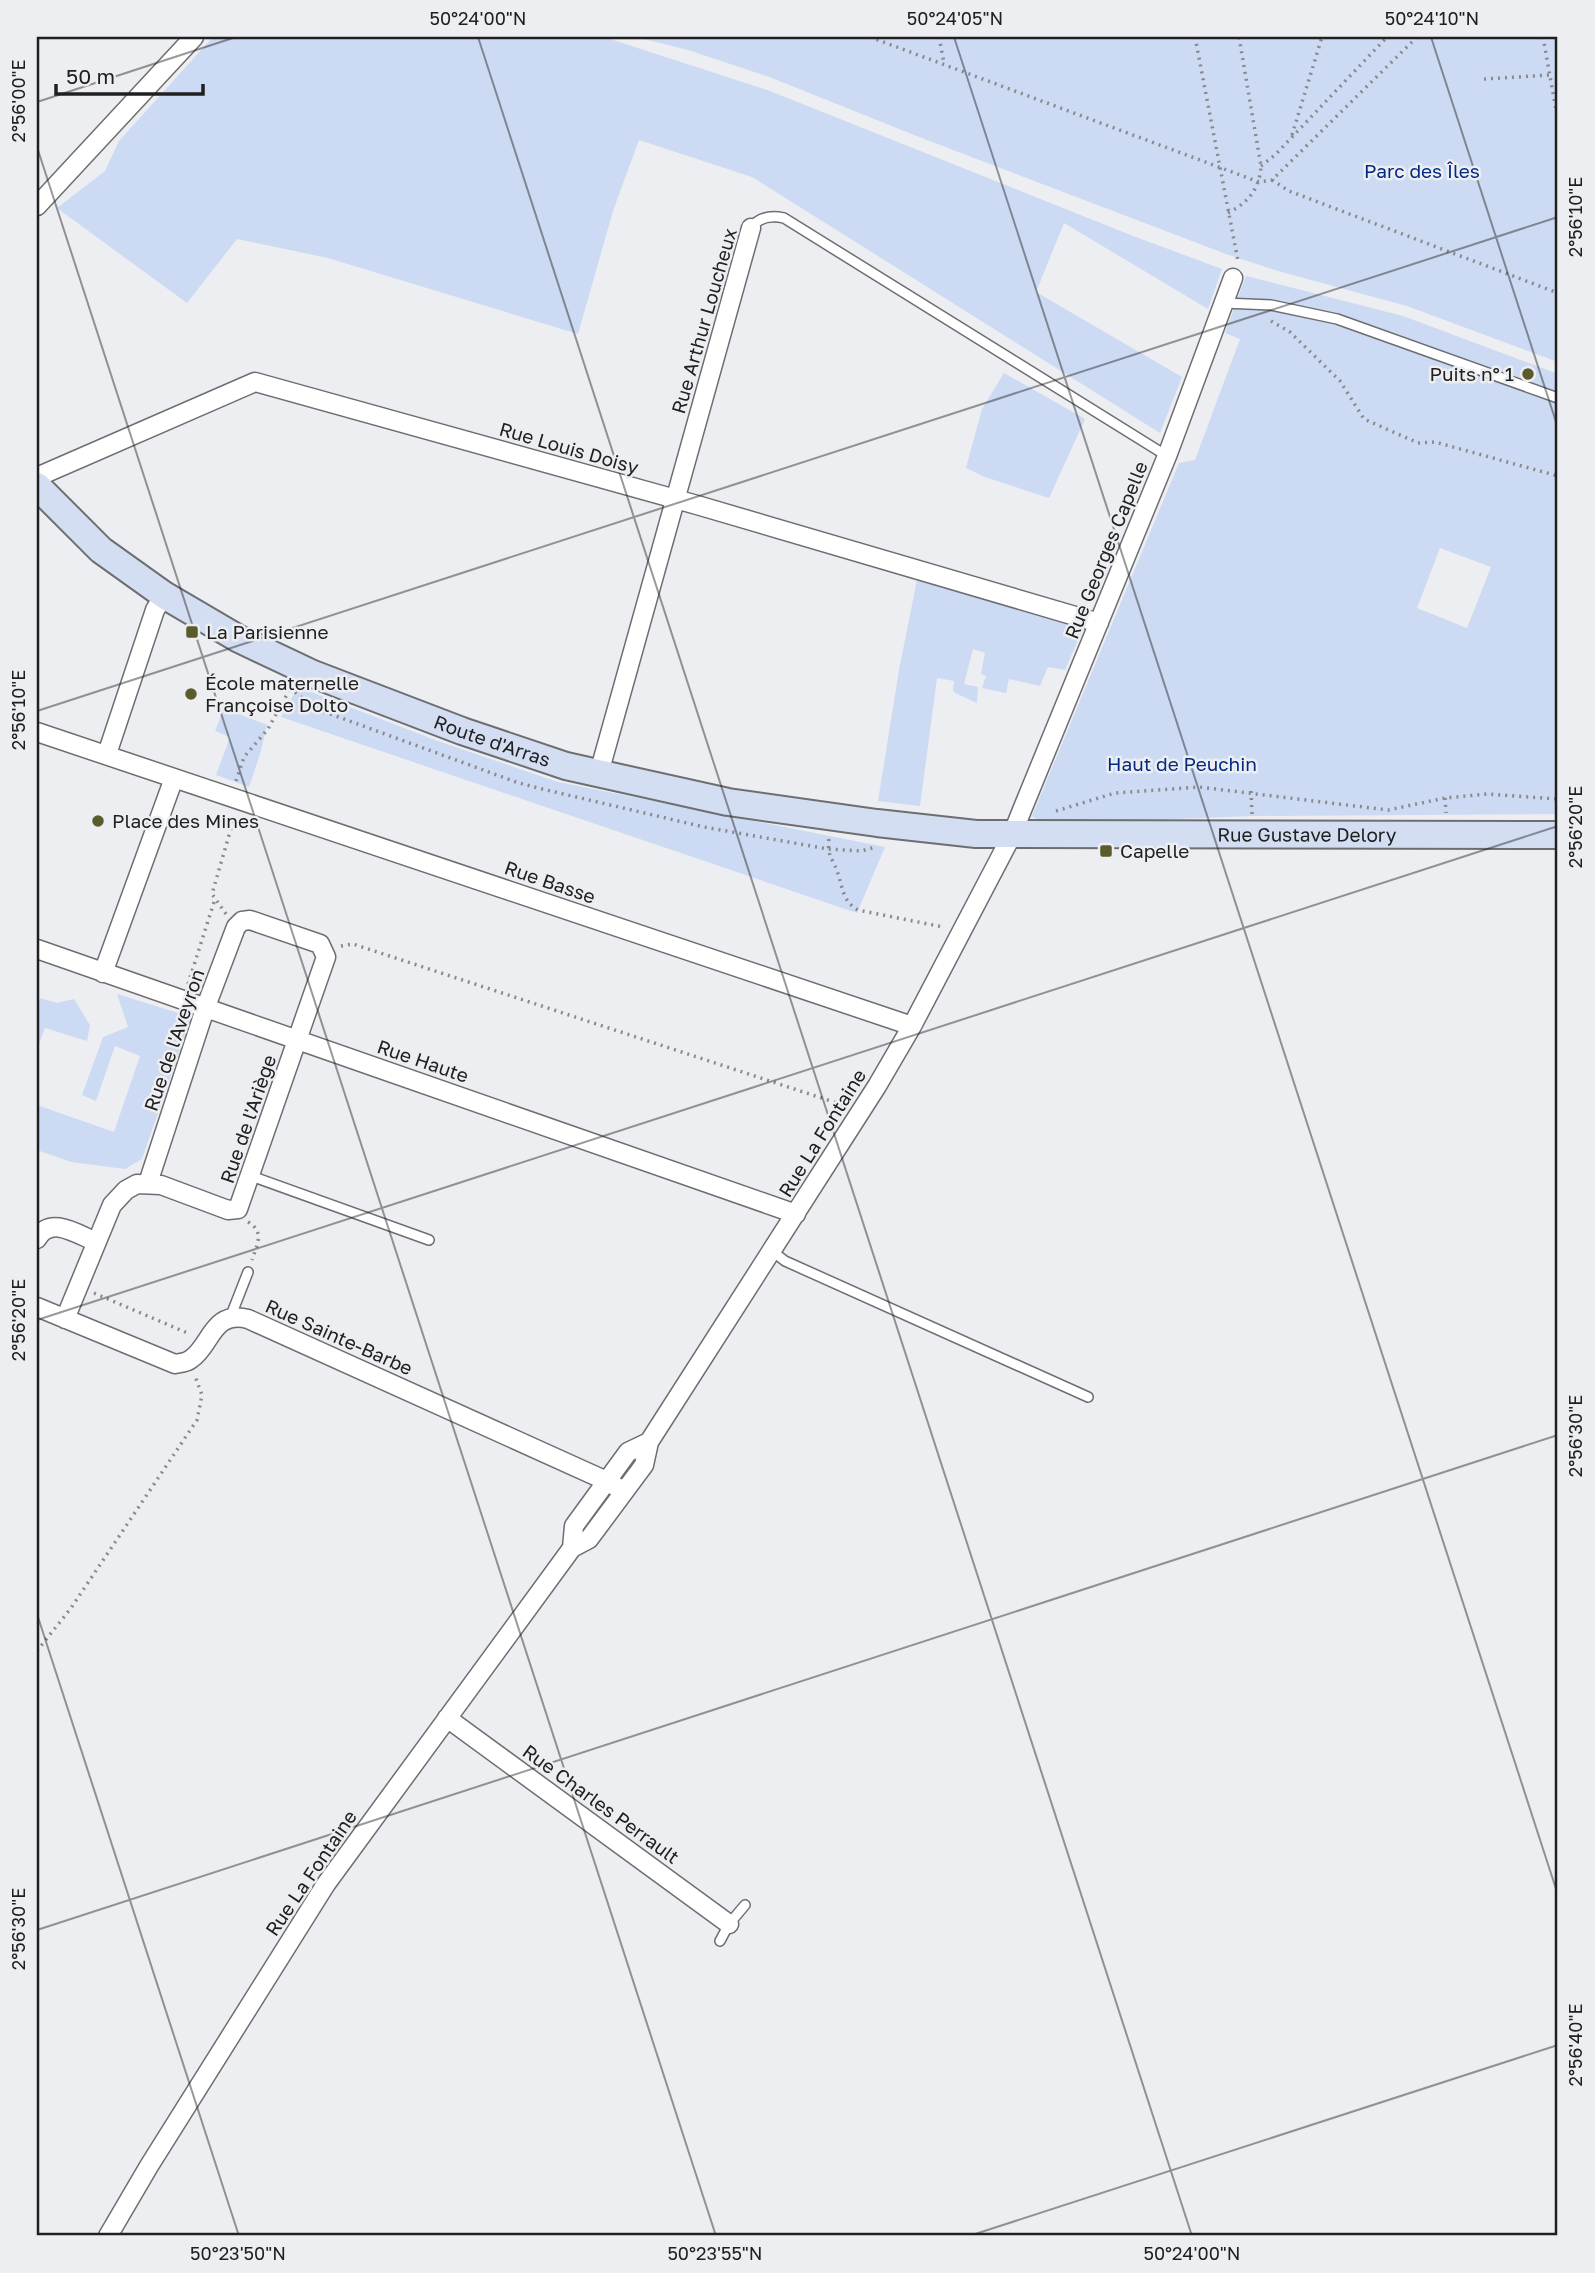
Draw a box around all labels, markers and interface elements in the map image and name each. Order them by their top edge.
text: 50°24'00"N [429,7,527,29]
text: 50°24'05"N [907,7,1003,29]
text: 50°24'10"N [1385,7,1479,29]
scale bar [56,52,203,96]
text: 2°56'00"E [7,59,29,143]
text: 50 m [66,63,115,89]
park label: Parc des Îles [1364,159,1480,182]
text: 2°56'10"E [1564,177,1586,257]
street label: Rue Arthur Loucheux [666,226,741,416]
place label: Puits n° 1 [1429,362,1514,385]
marker: Puits n° 1 [1520,366,1536,382]
street label: Rue Louis Doisy [497,417,642,478]
street label: Rue Georges Capelle [1059,458,1152,642]
place label: La Parisienne [206,620,329,643]
marker: La Parisienne [184,624,200,640]
text: 2°56'10"E [7,670,29,750]
place label: École maternelle Françoise Dolto [205,671,359,716]
marker: École maternelle Françoise Dolto [183,686,199,702]
street label: Route d'Arras [431,709,554,771]
park label: Haut de Peuchin [1107,752,1257,775]
text: 2°56'20"E [1564,786,1586,868]
place label: Place des Mines [112,809,259,832]
marker: Place des Mines [90,813,106,829]
street label: Rue Gustave Delory [1217,822,1397,846]
place label: Capelle [1120,839,1189,862]
marker: Capelle [1098,843,1114,859]
street label: Rue Basse [502,855,599,908]
street label: Rue de l'Aveyron [138,966,209,1114]
street label: Rue Haute [374,1034,472,1087]
street label: Rue de l'Ariège [215,1052,280,1186]
street label: Rue La Fontaine [773,1065,870,1201]
text: 2°56'20"E [7,1279,29,1361]
street label: Rue Sainte-Barbe [262,1294,416,1379]
text: 2°56'30"E [1564,1395,1586,1477]
street label: Rue Charles Perrault [519,1739,684,1868]
street label: Rue La Fontaine [260,1806,361,1940]
text: 2°56'30"E [7,1888,29,1970]
text: 2°56'40"E [1564,2004,1586,2086]
text: 50°23'50"N [190,2242,286,2264]
text: 50°23'55"N [667,2242,763,2264]
text: 50°24'00"N [1143,2242,1241,2264]

